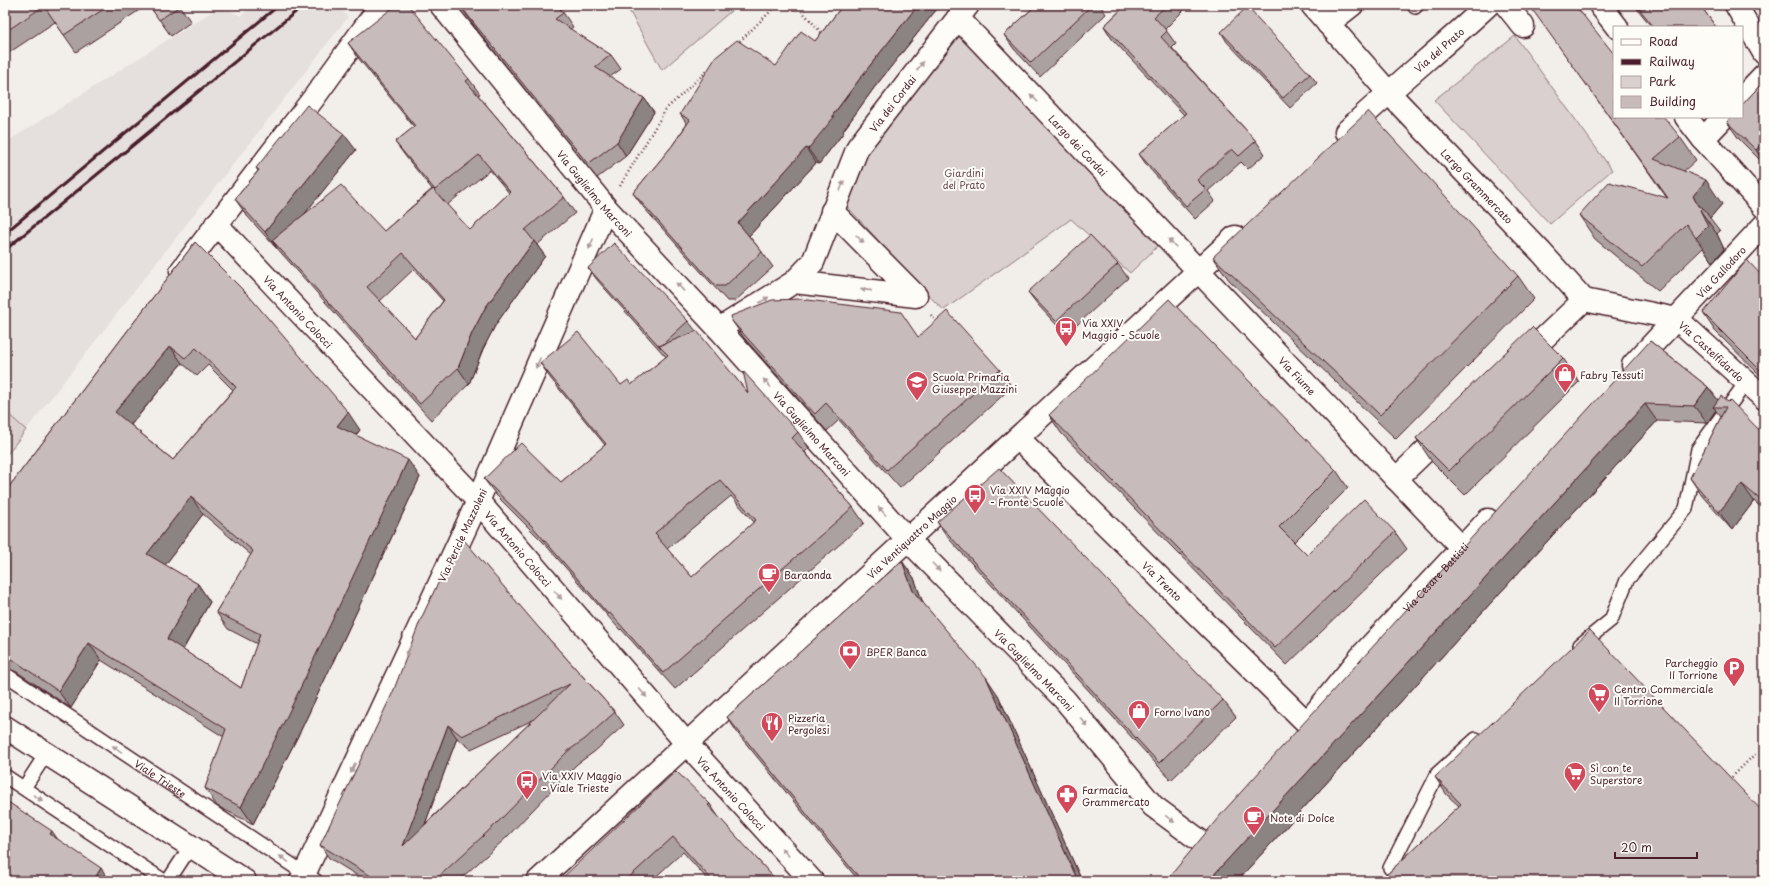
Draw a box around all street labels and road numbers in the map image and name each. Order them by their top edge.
street label: Via del Prato [1410,23,1467,75]
street label: Via dei Cordai [865,71,919,135]
street label: Largo dei Cordai [1046,111,1112,179]
street label: Largo Grammercato [1438,145,1517,227]
street label: Via Guglielmo Marconi [554,146,636,240]
street label: Via Gallodoro [1692,242,1749,301]
street label: Via Antonio Colocci [260,271,337,351]
street label: Via Castelfidardo [1676,317,1748,385]
street label: Via Fiume [1276,353,1320,398]
street label: Via Guglielmo Marconi [770,388,854,479]
street label: Via Pericle Mazzoleni [434,486,490,584]
street label: Via Ventiquattro Maggio [863,491,960,582]
street label: Via Antonio Colocci [482,507,555,589]
street label: Via Cesare Battisti [1399,539,1471,615]
street label: Via Trento [1139,557,1186,604]
street label: Via Guglielmo Marconi [991,625,1078,714]
street label: Via Antonio Colocci [694,753,769,833]
street label: Viale Trieste [132,755,189,800]

